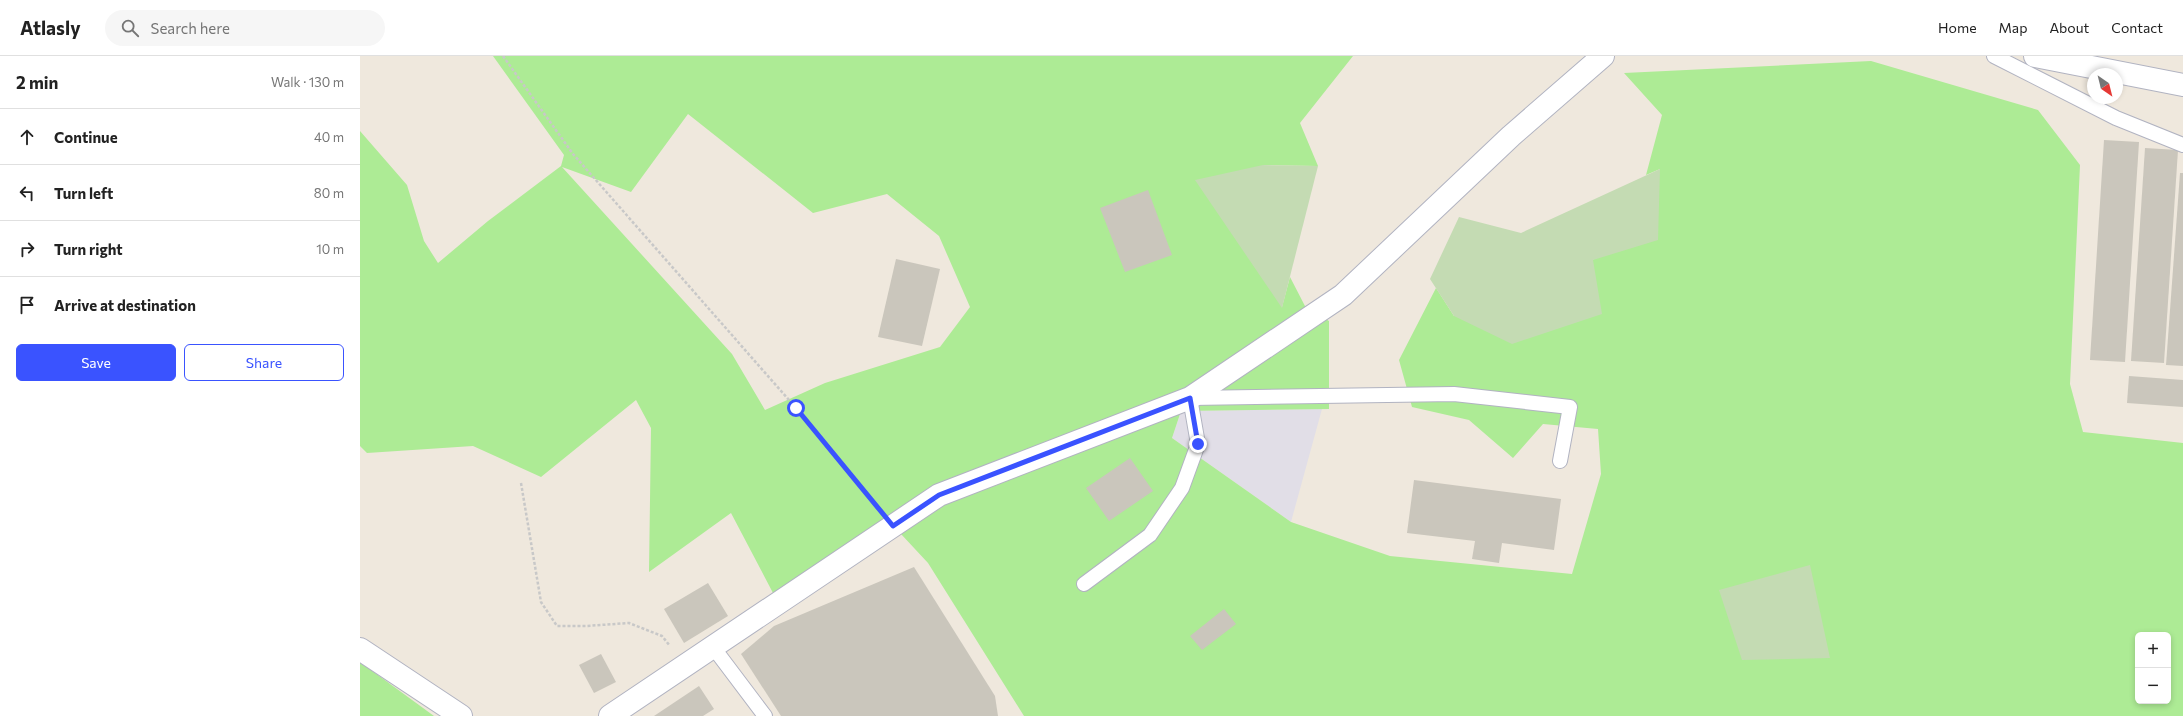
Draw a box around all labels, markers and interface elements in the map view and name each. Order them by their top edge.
search box [105,10,385,46]
text: Atlasly [20,16,81,39]
icon: search [119,17,141,39]
text: Search here [151,19,230,37]
text: Home [1938,19,1977,36]
text: Map [1999,19,2027,36]
text: About [2049,19,2089,36]
text: Contact [2111,19,2163,36]
north arrow [2087,68,2123,104]
text: 2 min [16,72,58,93]
text: Walk · 130 m [271,74,344,90]
icon: ahead [16,126,38,148]
text: Continue [54,128,118,146]
text: 40 m [314,129,344,145]
icon: left [16,182,38,204]
text: Turn left [54,184,113,202]
text: 80 m [314,185,344,201]
icon: right [16,238,38,260]
text: Turn right [54,240,123,258]
text: 10 m [316,241,344,257]
icon: arrive [16,294,38,316]
text: Arrive at destination [54,296,196,314]
button: Save [16,344,176,381]
button: Share [184,344,344,381]
route start [787,399,805,417]
route end [1189,435,1207,453]
map controls [2135,632,2171,704]
button: + [2135,632,2171,668]
button: − [2135,668,2171,704]

